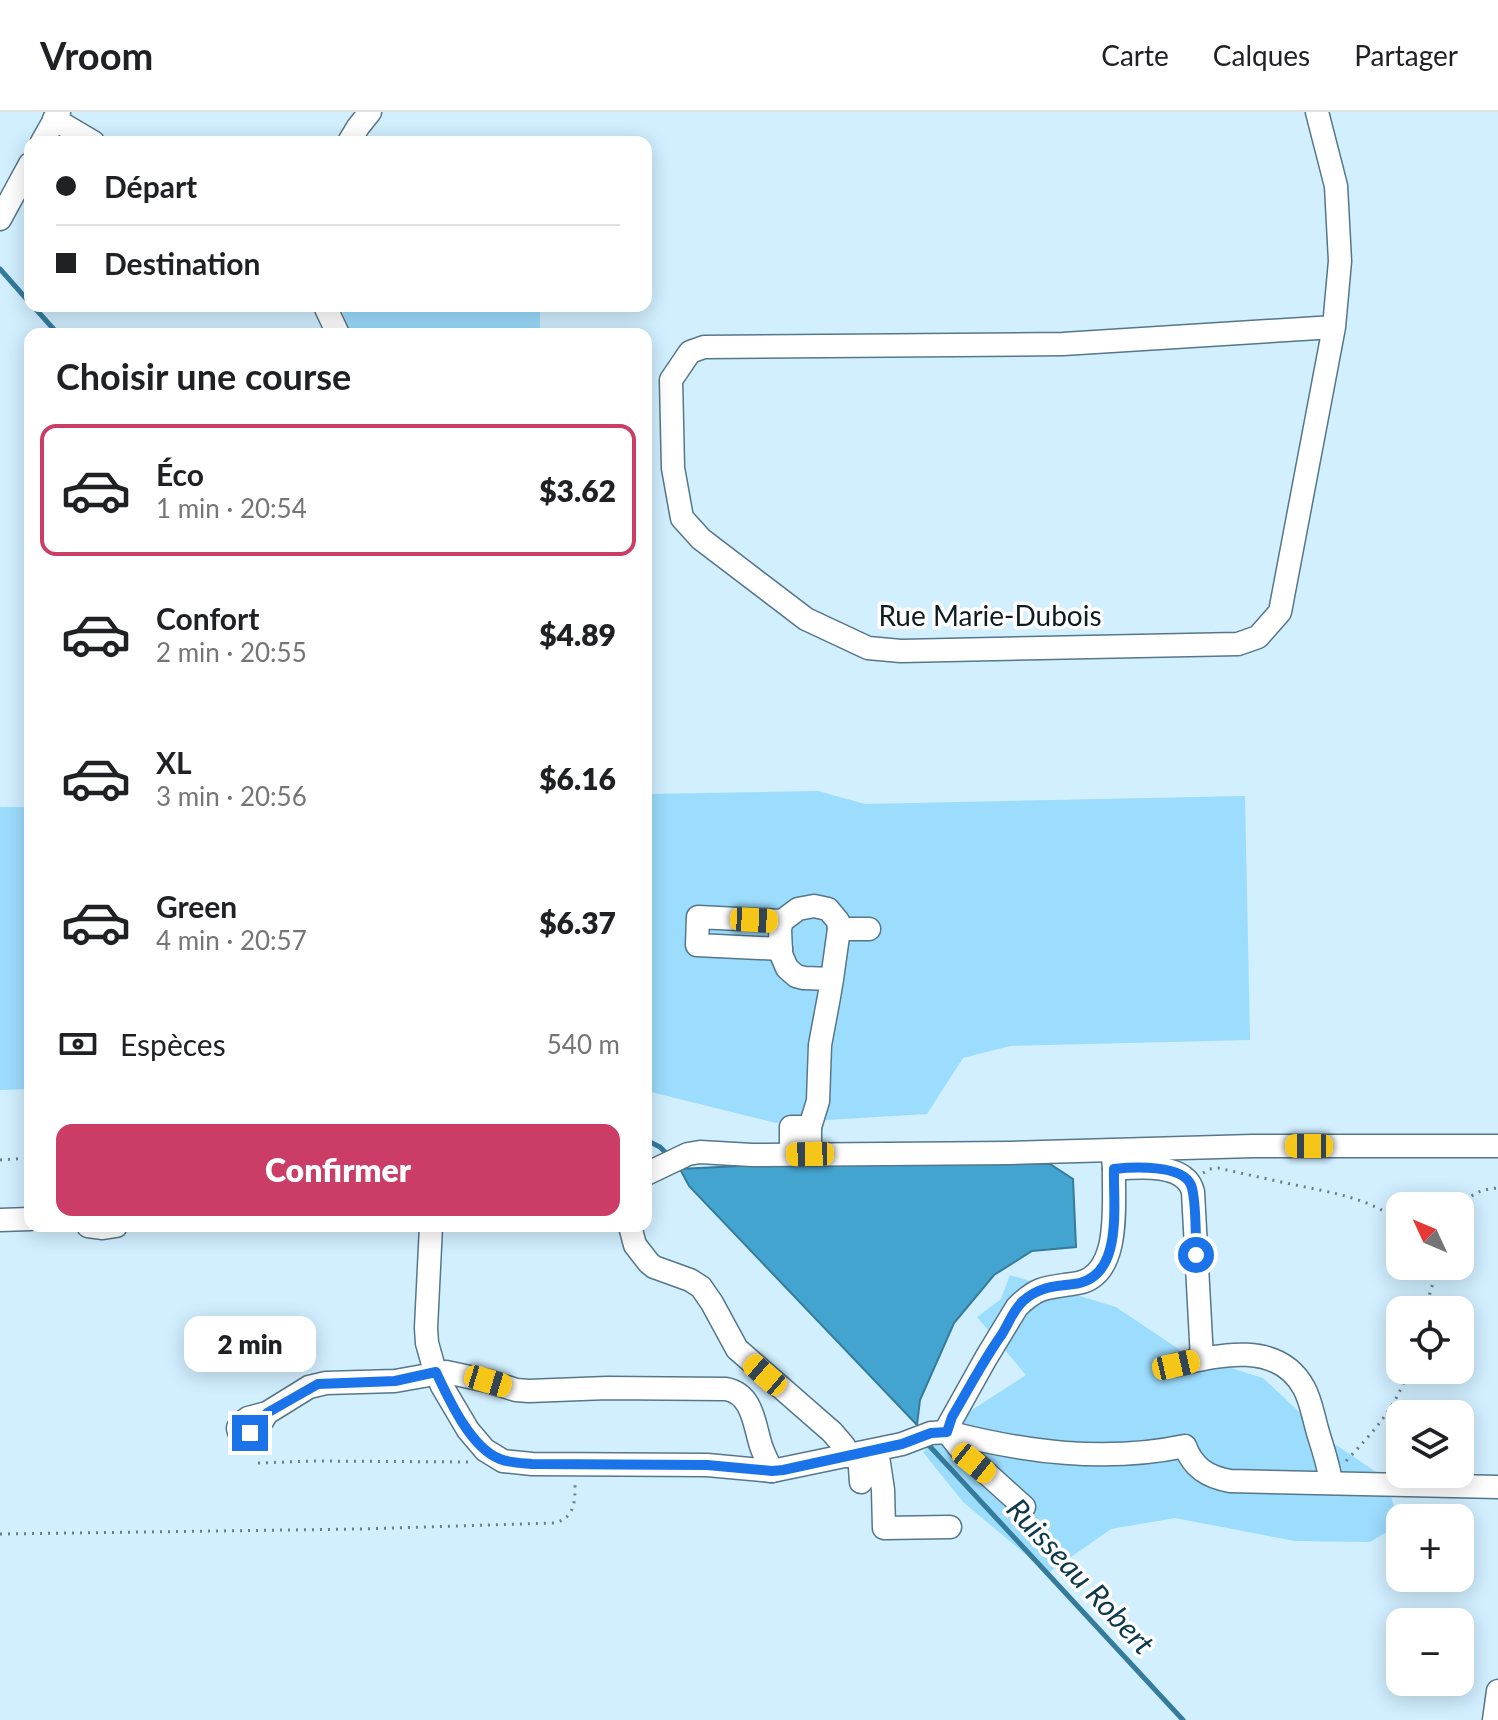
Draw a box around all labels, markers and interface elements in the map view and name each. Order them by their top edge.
text: Vroom [40,32,153,78]
text: Carte [1101,38,1169,72]
text: Calques [1213,38,1310,72]
text: Partager [1354,38,1458,72]
text: Départ [104,168,197,204]
text: Destination [104,245,261,281]
text: Choisir une course [56,354,351,398]
icon: car [60,454,132,526]
text: Éco [156,456,204,492]
text: $3.62 [539,472,616,508]
text: 1 min · 20:54 [156,492,307,524]
icon: car [60,598,132,670]
street label: Rue Marie-Dubois [878,598,1102,632]
text: Confort [156,600,259,636]
text: $4.89 [539,616,616,652]
text: 2 min · 20:55 [156,636,307,668]
icon: car [60,742,132,814]
text: XL [156,744,192,780]
text: $6.16 [539,760,616,796]
text: 3 min · 20:56 [156,780,307,812]
icon: car [60,886,132,958]
text: Green [156,888,237,924]
text: $6.37 [539,904,616,940]
car [729,907,779,933]
text: 4 min · 20:57 [156,924,307,956]
icon: cash [56,1022,100,1066]
text: Espèces [120,1026,226,1062]
text: 540 m [547,1028,620,1060]
button: Confirmer [56,1124,620,1216]
car [1285,1134,1333,1158]
car [786,1142,834,1166]
north arrow [1386,1192,1474,1280]
map controls [1386,1192,1474,1696]
route start [1178,1237,1214,1273]
button: locate [1386,1296,1474,1384]
callout: 2 min [184,1317,316,1373]
text: 2 min [218,1328,282,1360]
car [1150,1348,1202,1382]
car [739,1350,791,1400]
car [462,1363,514,1399]
button: layers [1386,1400,1474,1488]
route end [232,1415,268,1451]
car [948,1439,1000,1487]
water label: Ruisseau Robert [1000,1490,1163,1661]
button: + [1386,1504,1474,1592]
button: − [1386,1608,1474,1696]

